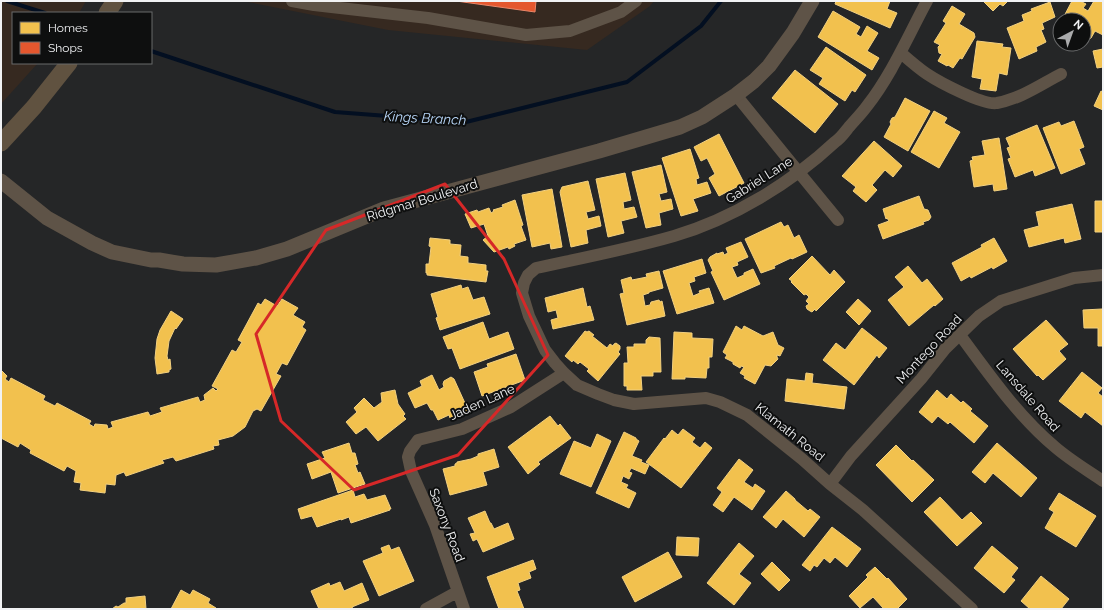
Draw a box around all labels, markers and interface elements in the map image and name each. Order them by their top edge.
legend [12,12,152,64]
north arrow [1052,12,1092,52]
text: N [1071,17,1086,32]
text: Homes [48,21,88,35]
text: Shops [48,41,83,55]
water label: Kings Branch [383,108,467,128]
street label: Gabriel Lane [723,153,795,206]
street label: Ridgmar Boulevard [365,176,479,224]
street label: Montego Road [893,311,965,387]
street label: Lansdale Road [993,357,1063,435]
street label: Jaden Lane [447,381,517,423]
street label: Klamath Road [752,400,828,464]
street label: Saxony Road [426,486,468,564]

